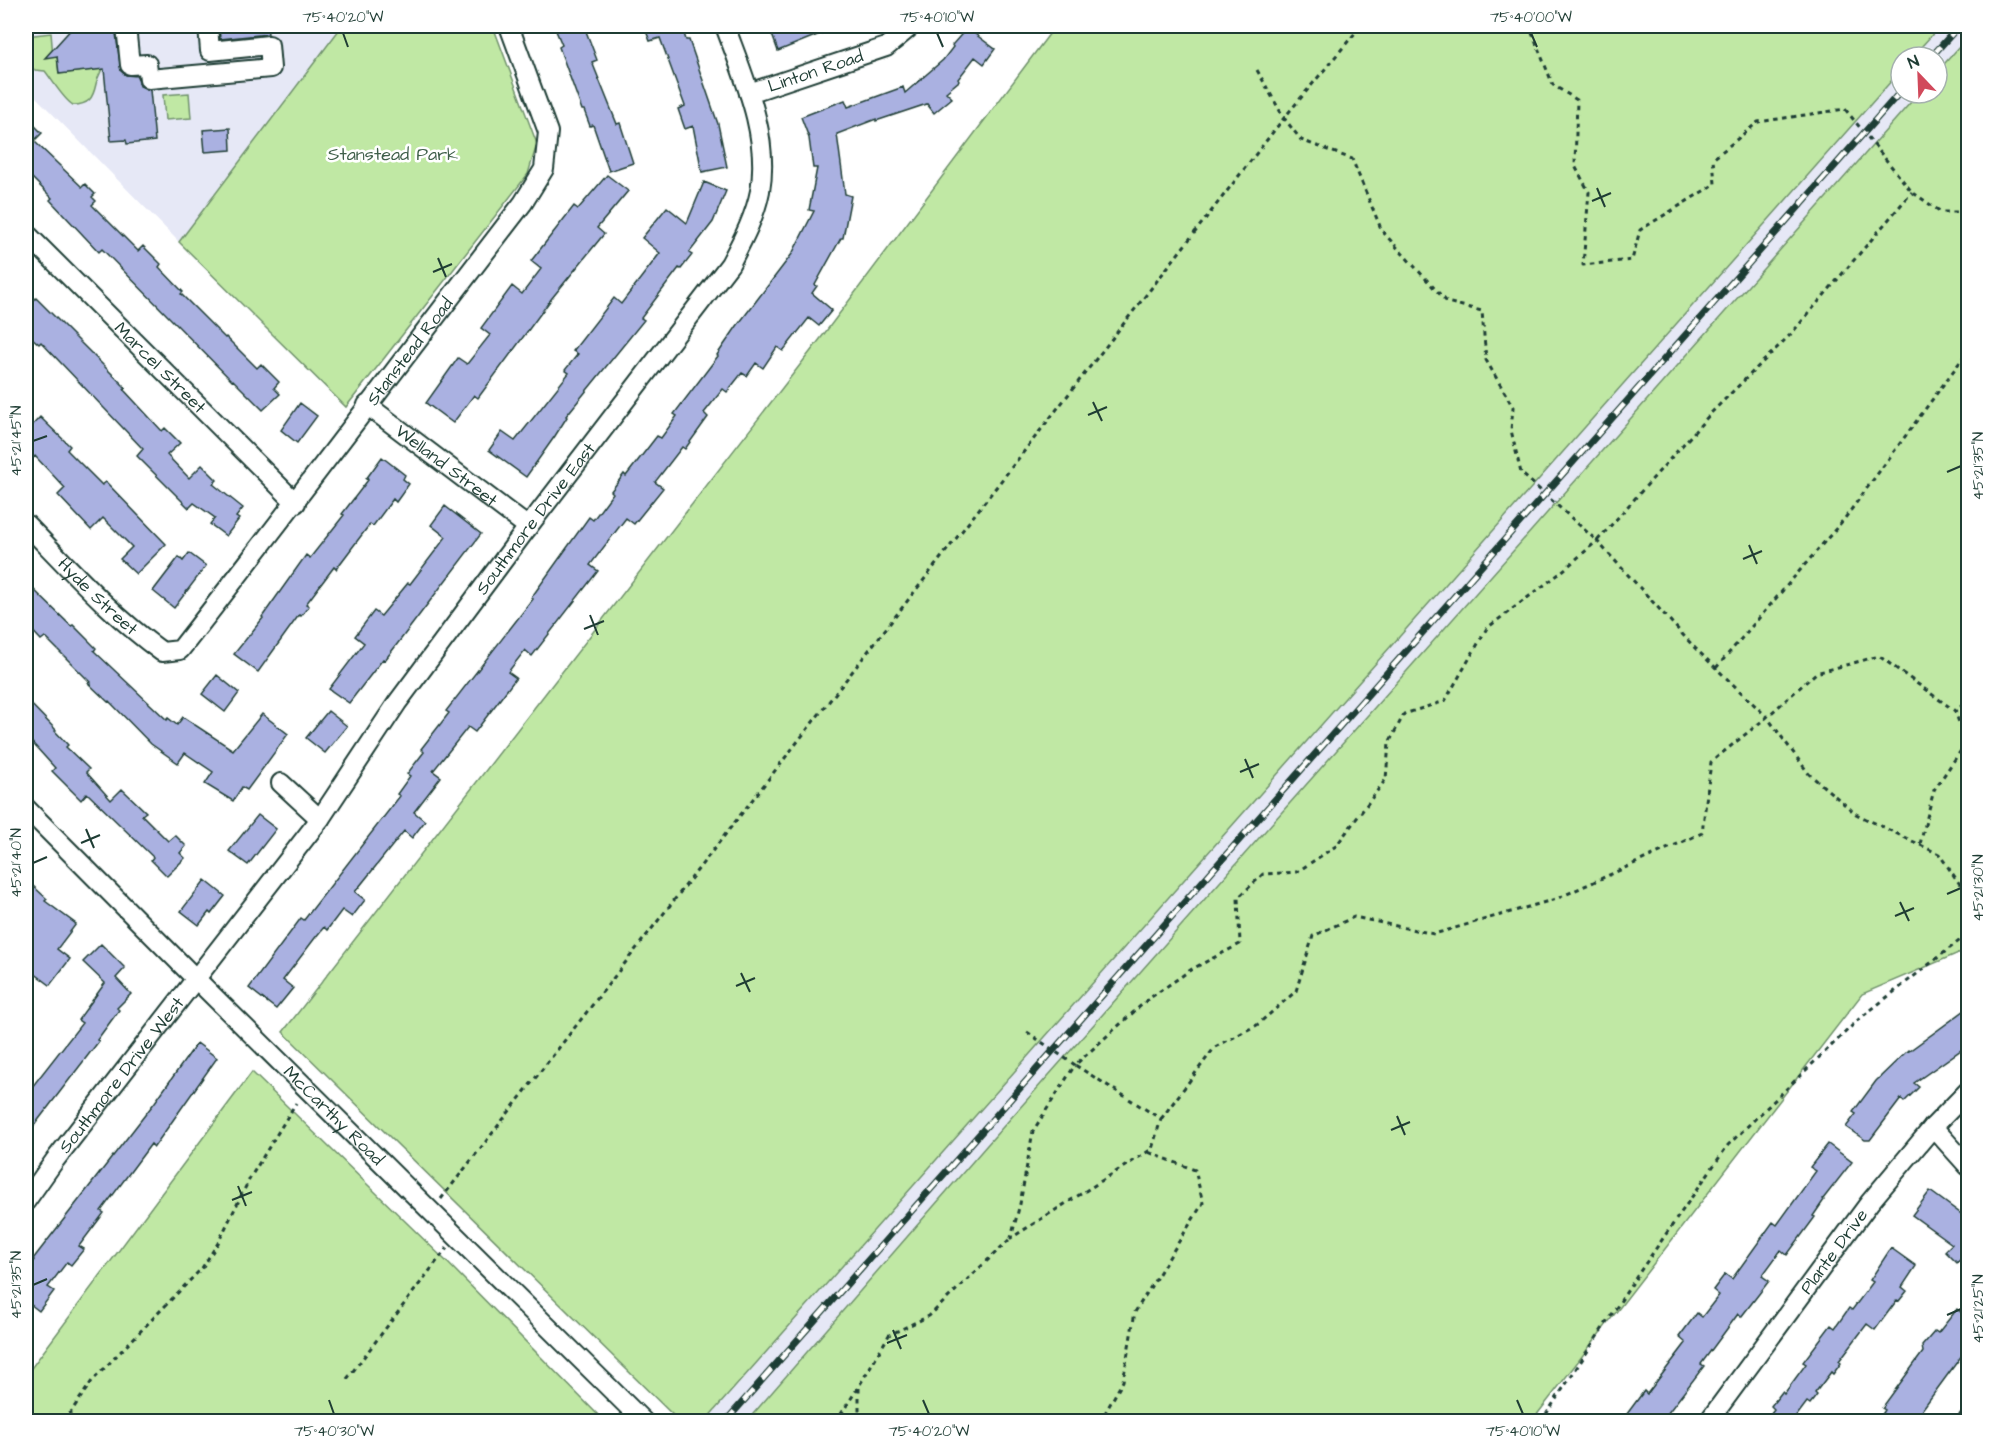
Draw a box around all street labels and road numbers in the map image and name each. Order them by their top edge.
street label: Linton Road [765,44,867,99]
street label: Stanstead Road [361,292,459,411]
street label: Marcel Street [108,316,212,420]
street label: Welland Street [390,419,503,513]
street label: Southmore Drive East [470,437,602,600]
street label: Hyde Street [52,552,144,642]
street label: Southmore Drive West [53,991,191,1159]
street label: McCarthy Road [277,1060,390,1171]
street label: Plante Drive [1794,1204,1874,1299]

